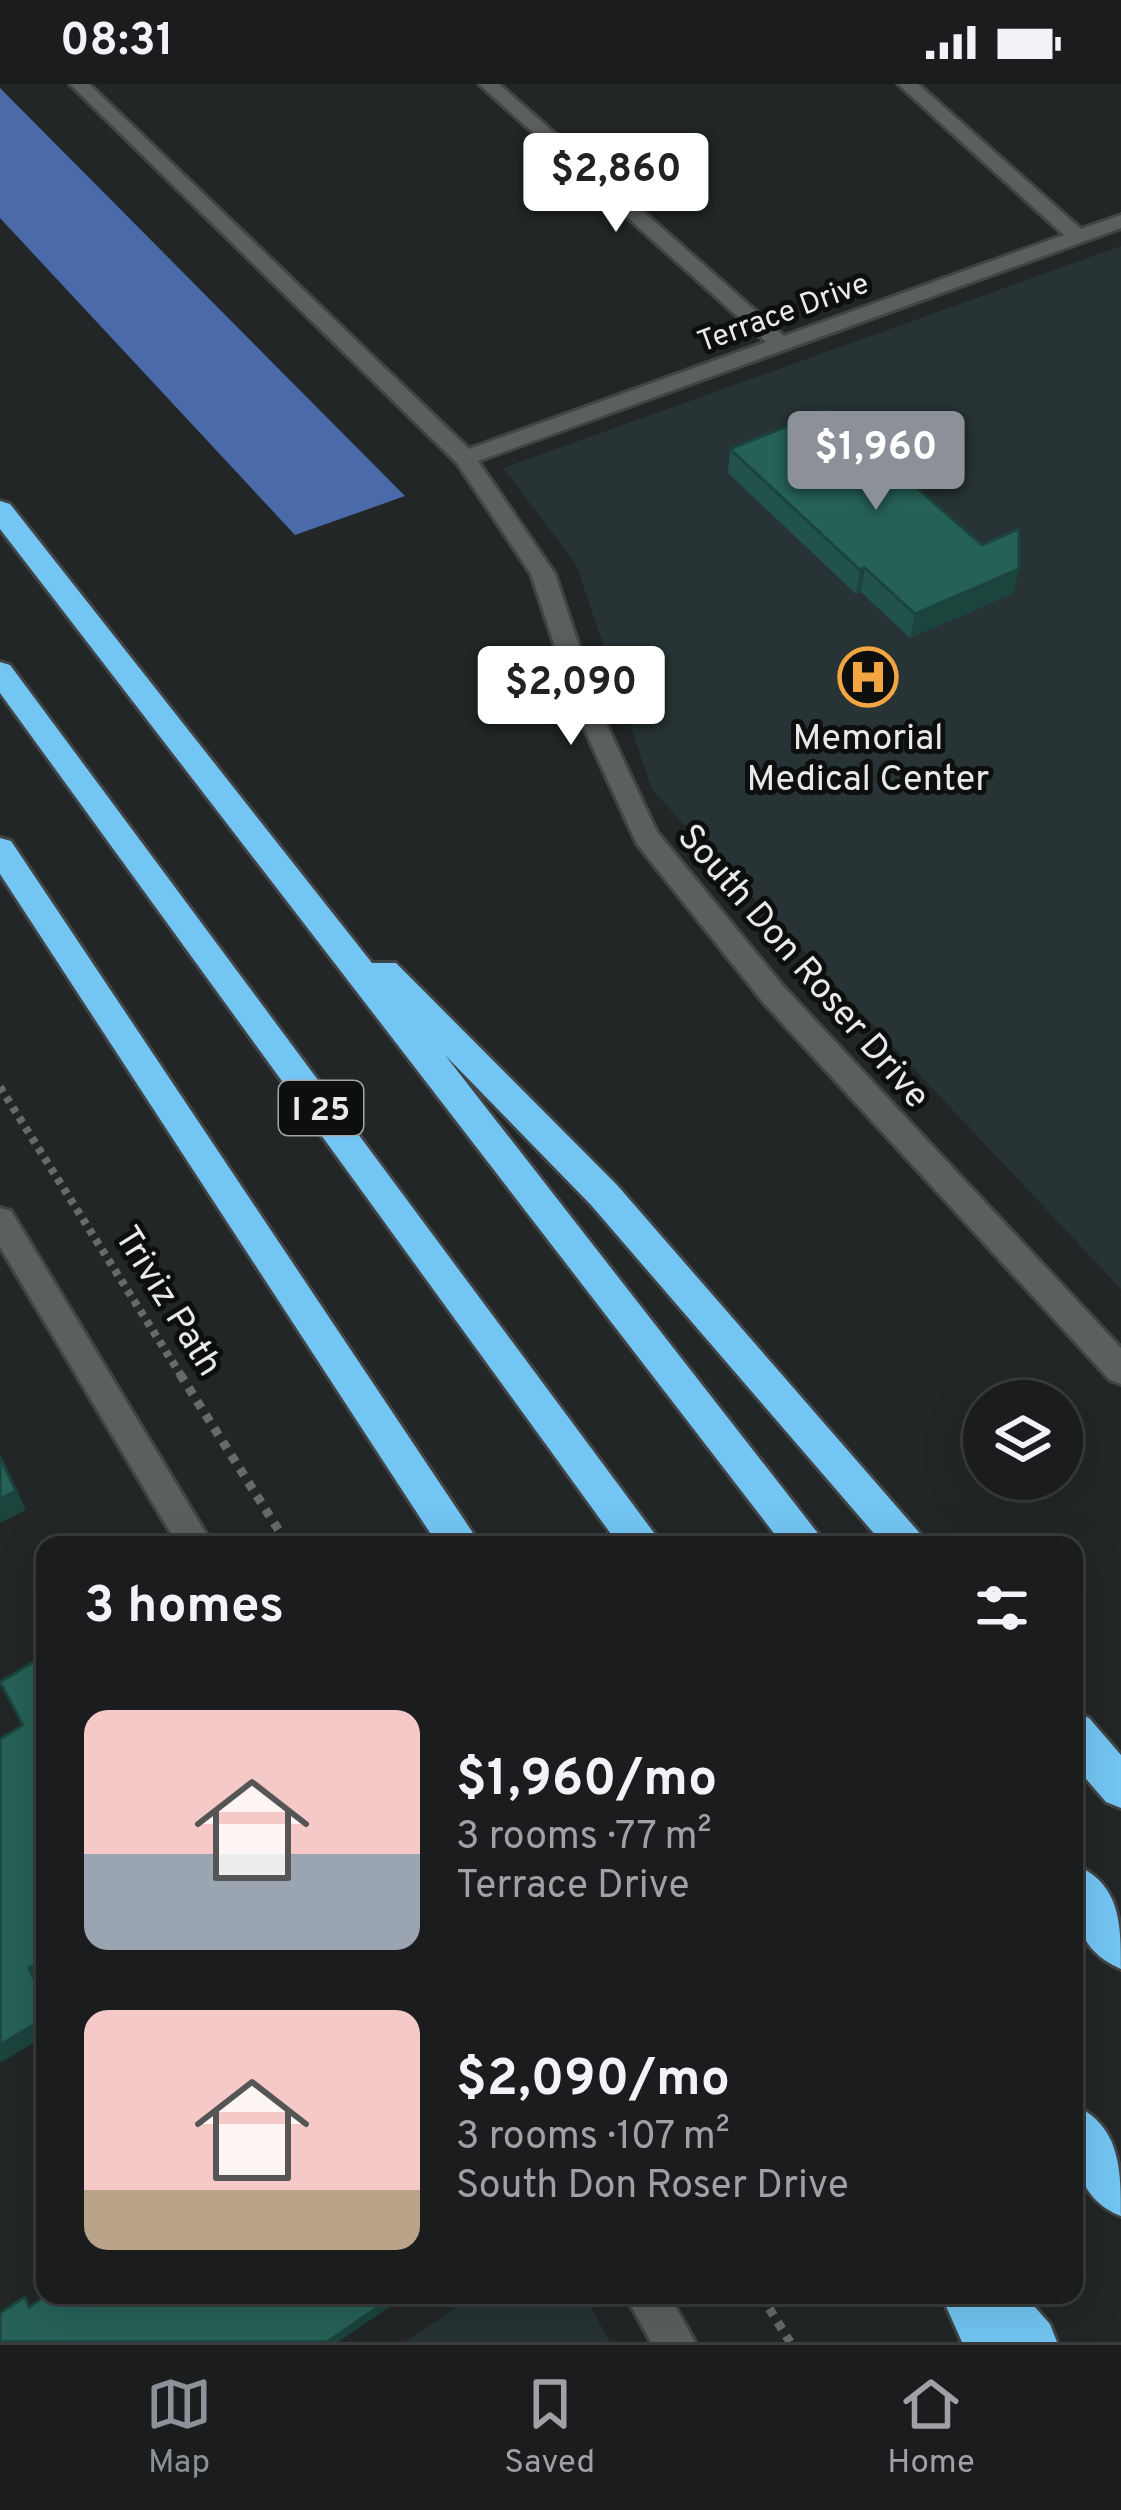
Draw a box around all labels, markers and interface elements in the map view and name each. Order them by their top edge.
text: 08:31 [60,14,174,71]
pin: $2,860 [518,133,714,235]
text: $2,860 [550,147,682,196]
street label: Terrace Drive [693,266,875,362]
pin: $1,960 [778,411,974,513]
text: $1,960 [815,425,937,474]
pin: $2,090 [473,646,669,748]
hospital icon: Memorial Medical Center [837,646,899,708]
text: $2,090 [505,660,637,709]
place label: Memorial Medical Center [747,717,989,804]
street label: South Don Roser Drive [666,816,938,1119]
road number: I 25 [279,1081,363,1135]
street label: Triviz Path [102,1218,231,1386]
map controls [963,1380,1083,1500]
button: layers [963,1380,1083,1500]
icon: filters [969,1575,1035,1641]
text: 3 homes [84,1576,284,1641]
text: $1,960/mo [456,1749,717,1814]
icon: home [180,1758,324,1902]
text: 3 rooms · 77 m² [456,1814,712,1863]
text: Terrace Drive [456,1863,689,1912]
text: $2,090/mo [456,2049,730,2114]
icon: home [180,2058,324,2202]
text: 3 rooms · 107 m² [456,2114,730,2163]
text: South Don Roser Drive [456,2163,849,2212]
tab: Map [146,2371,212,2485]
tab: Saved [504,2371,595,2485]
tab: Home [887,2371,975,2485]

